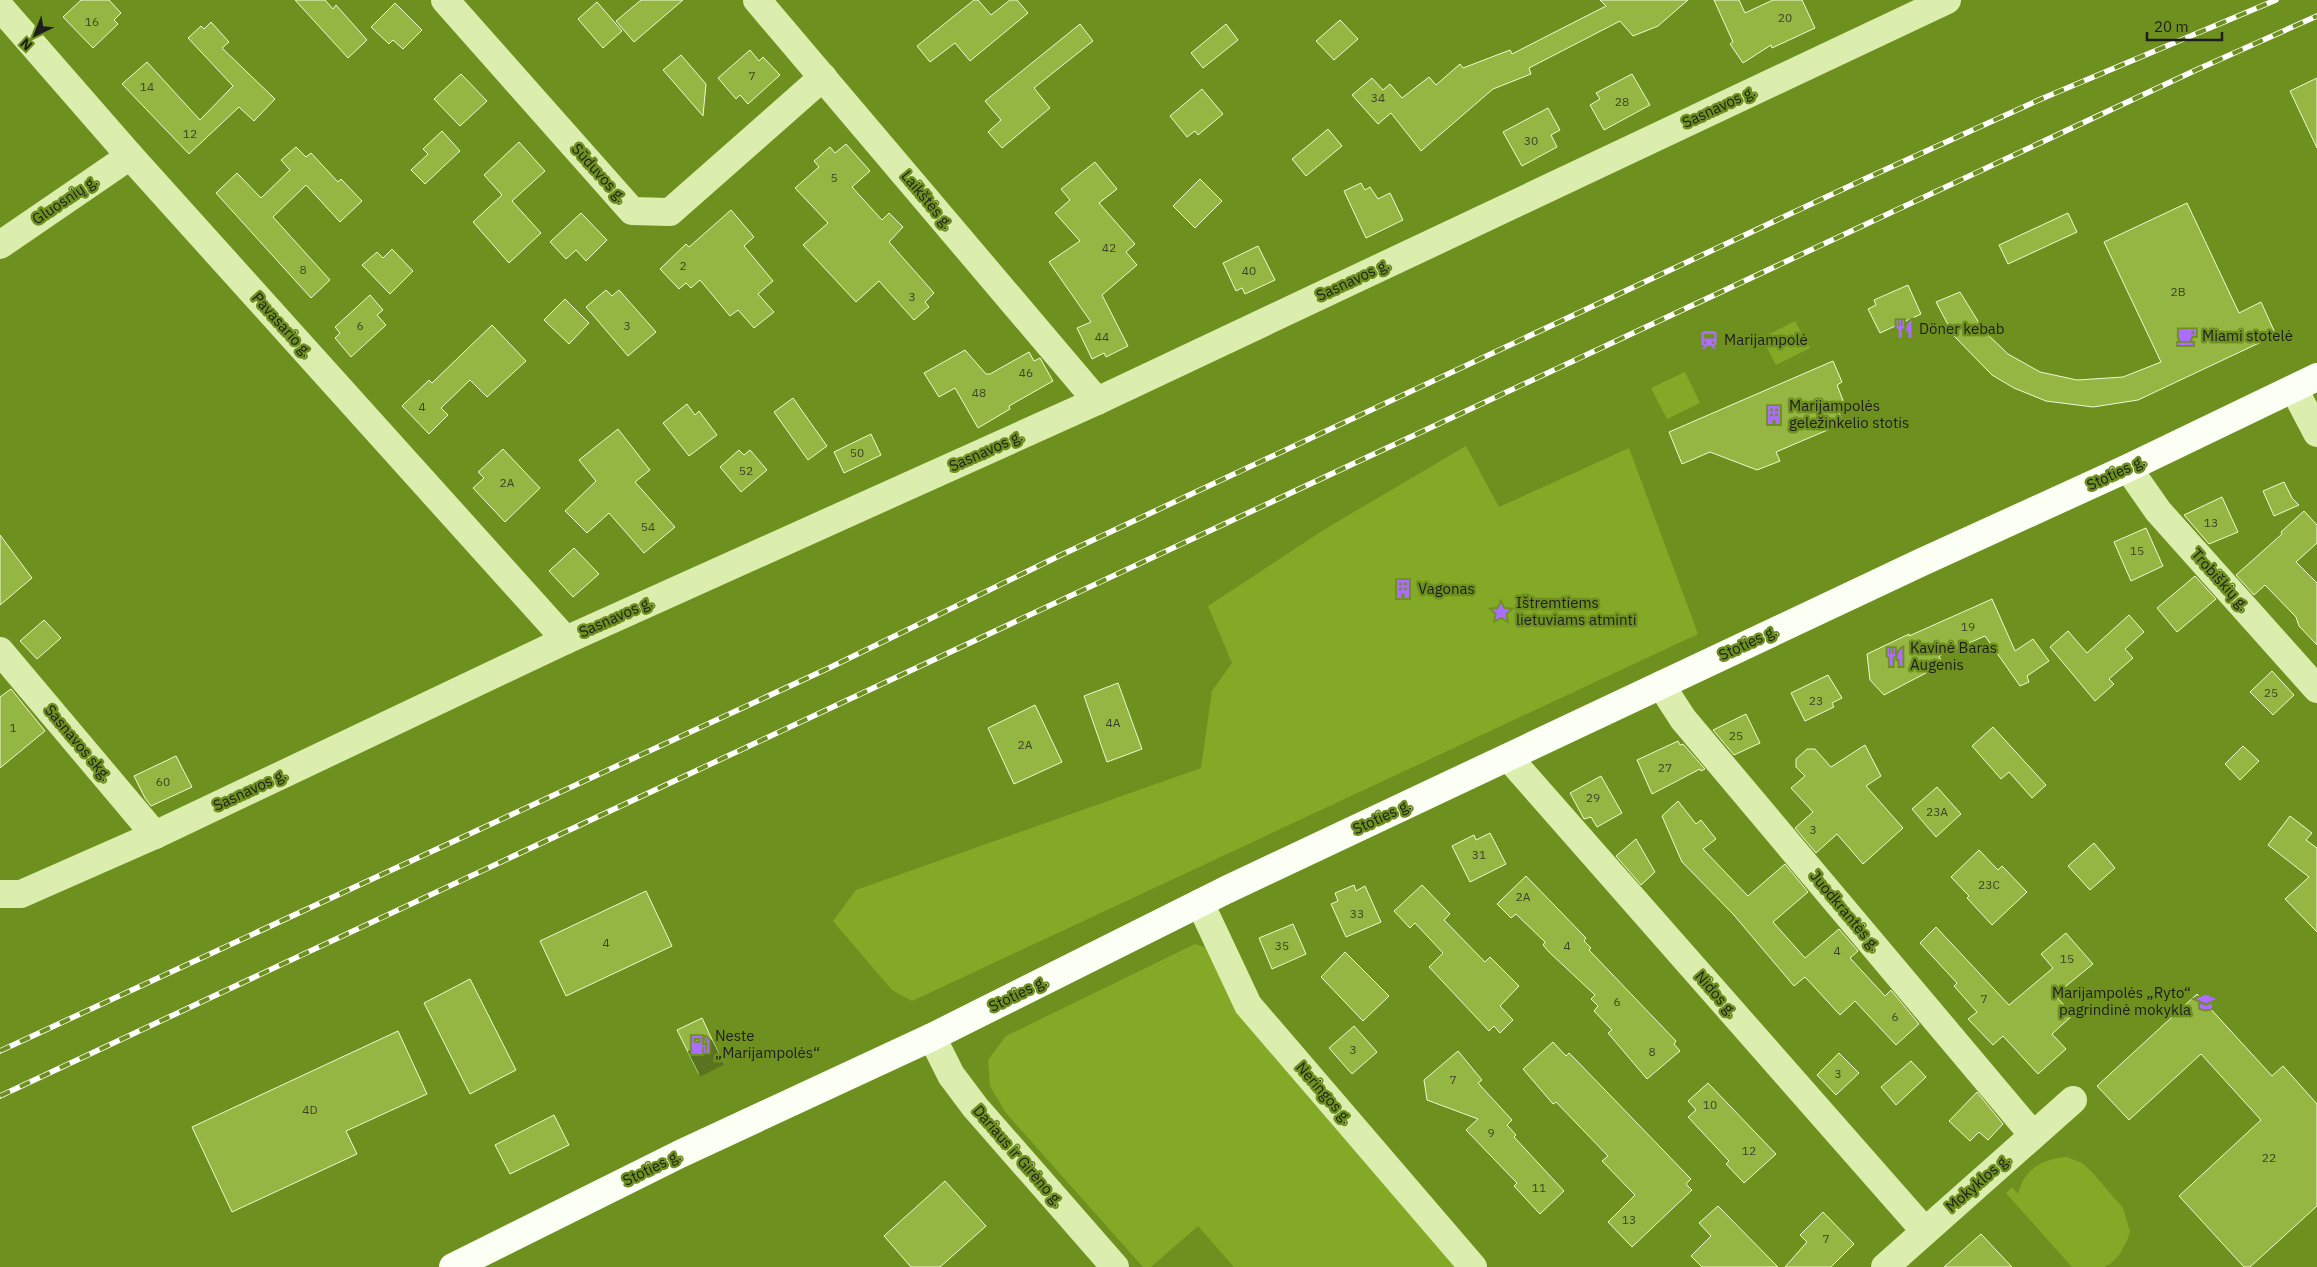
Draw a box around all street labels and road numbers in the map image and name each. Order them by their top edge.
street label: Sasnavos g. [1679,81,1759,132]
street label: Sūduvos g. [568,139,631,206]
street label: Laikštės g. [897,166,957,233]
street label: Gluosnių g. [28,171,101,229]
street label: Sasnavos g. [1313,254,1393,305]
street label: Pavasario g. [248,288,316,361]
street label: Sasnavos g. [946,426,1026,475]
street label: Stoties g. [2083,451,2148,494]
street label: Trobiškių g. [2187,545,2253,615]
street label: Sasnavos g. [576,592,656,641]
street label: Stoties g. [1715,621,1780,664]
street label: Sasnavos skg. [41,700,116,785]
street label: Sasnavos g. [210,764,290,815]
street label: Stoties g. [1349,795,1414,838]
street label: Juodkrantės g. [1806,866,1885,955]
street label: Nidos g. [1691,967,1741,1020]
street label: Stoties g. [985,971,1050,1016]
street label: Neringos g. [1292,1058,1356,1128]
street label: Dariaus ir Girėno g. [969,1101,1068,1210]
street label: Stoties g. [619,1145,684,1190]
street label: Mokyklos g. [1941,1149,2014,1216]

